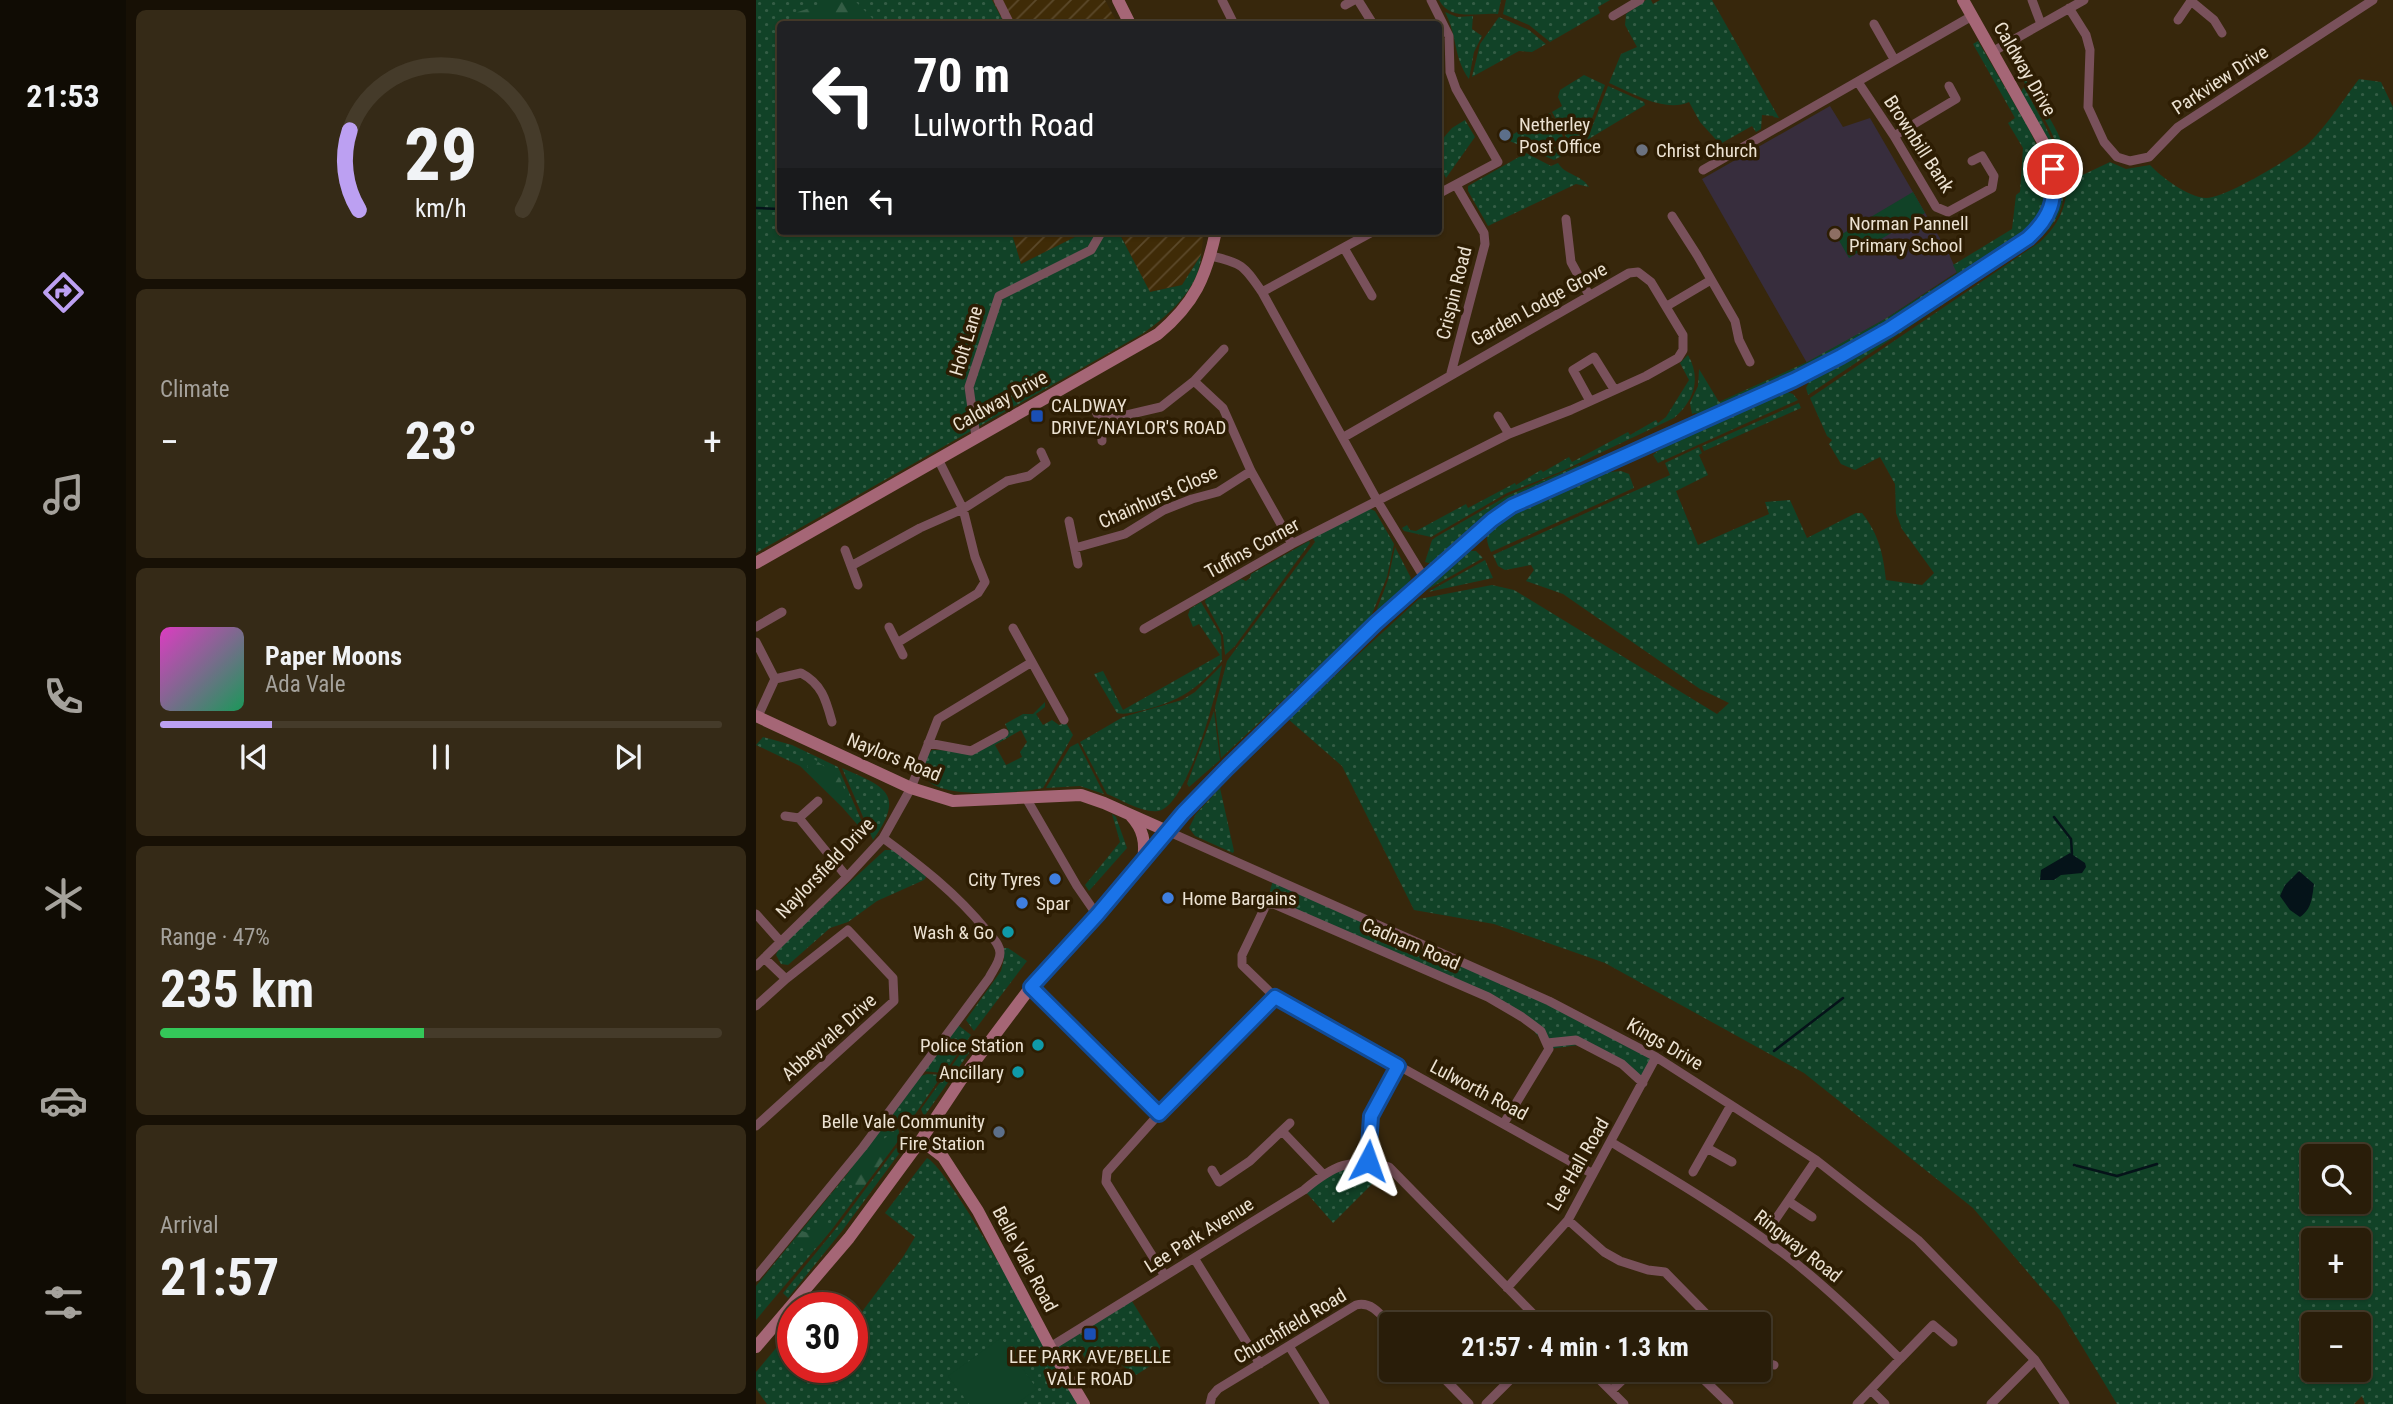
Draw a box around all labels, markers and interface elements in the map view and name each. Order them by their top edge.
street label: Caldway Drive [1989,18,2061,120]
street label: Parkview Drive [2168,40,2272,120]
text: 70 m [913,47,1010,104]
icon: left [798,49,889,140]
text: 21:53 [26,77,100,115]
street label: Brownbill Bank [1879,91,1959,197]
text: Lulworth Road [913,106,1094,144]
text: 29 [404,113,478,199]
place label: Netherley Post Office [1519,113,1601,158]
marker: Netherley Post Office [1497,127,1513,143]
place label: Christ Church [1656,139,1757,162]
pin [2023,139,2083,199]
marker: Christ Church [1634,142,1650,158]
icon: arrive [2034,150,2072,188]
icon: left [863,182,901,220]
text: Then [798,186,849,216]
text: km/h [415,194,467,223]
place label: Norman Pannell Primary School [1849,212,1969,257]
marker: Norman Pannell Primary School [1827,226,1843,242]
street label: Crispin Road [1431,244,1477,342]
street label: Garden Lodge Grove [1467,257,1611,351]
icon: directions [39,268,88,317]
street label: Holt Lane [944,303,988,379]
street label: Caldway Drive [948,365,1052,437]
text: Climate [160,376,230,403]
place label: CALDWAY DRIVE/NAYLOR'S ROAD [1051,394,1226,439]
marker: CALDWAY DRIVE/NAYLOR'S ROAD [1029,408,1045,424]
text: 23° [405,411,477,472]
text: − [160,420,179,464]
text: + [703,420,722,464]
street label: Chainhurst Close [1095,460,1221,533]
icon: music [39,470,88,519]
street label: Tuffins Corner [1201,512,1303,583]
text: Paper Moons [265,641,402,671]
text: Ada Vale [265,671,345,698]
icon: phone [39,672,88,721]
street label: Naylors Road [844,728,944,786]
icon: previous [235,738,273,776]
icon: pause [422,738,460,776]
icon: next [609,738,647,776]
street label: Naylorsfield Drive [771,813,879,923]
place label: City Tyres [968,868,1041,891]
marker: City Tyres [1047,871,1063,887]
icon: climate [39,874,88,923]
place label: Home Bargains [1182,887,1297,910]
marker: Home Bargains [1160,890,1176,906]
place label: Spar [1036,892,1070,915]
marker: Spar [1014,895,1030,911]
street label: Cadnam Road [1358,913,1464,975]
place label: Wash & Go [913,921,994,944]
text: Range · 47% [160,924,270,951]
marker: Wash & Go [1000,924,1016,940]
text: 235 km [160,959,314,1020]
street label: Abbeyvale Drive [777,989,881,1085]
street label: Kings Drive [1623,1013,1707,1075]
place label: Police Station [920,1034,1024,1057]
marker: Police Station [1030,1037,1046,1053]
street label: Lulworth Road [1426,1055,1532,1125]
place label: Ancillary [939,1061,1004,1084]
marker: Ancillary [1010,1064,1026,1080]
icon: car [39,1076,88,1125]
place label: Belle Vale Community Fire Station [822,1110,985,1155]
street label: Lee Hall Road [1542,1114,1614,1214]
marker: Belle Vale Community Fire Station [991,1124,1007,1140]
position arrow [1331,1124,1405,1198]
map controls [2301,1144,2371,1382]
button: search [2301,1144,2371,1214]
street label: Lee Park Avenue [1140,1192,1258,1278]
street label: Belle Vale Road [988,1202,1062,1316]
street label: Ringway Road [1750,1205,1846,1287]
text: Arrival [160,1212,219,1239]
button: + [2301,1228,2371,1298]
text: 21:57 [160,1247,279,1308]
icon: filters [39,1278,88,1327]
street label: Churchfield Road [1230,1283,1350,1369]
speed limit sign: 30 [777,1292,868,1383]
button: − [2301,1312,2371,1382]
marker: LEE PARK AVE/BELLE VALE ROAD [1082,1326,1098,1342]
text: 21:57 · 4 min · 1.3 km [1461,1332,1689,1362]
place label: LEE PARK AVE/BELLE VALE ROAD [1009,1345,1171,1390]

